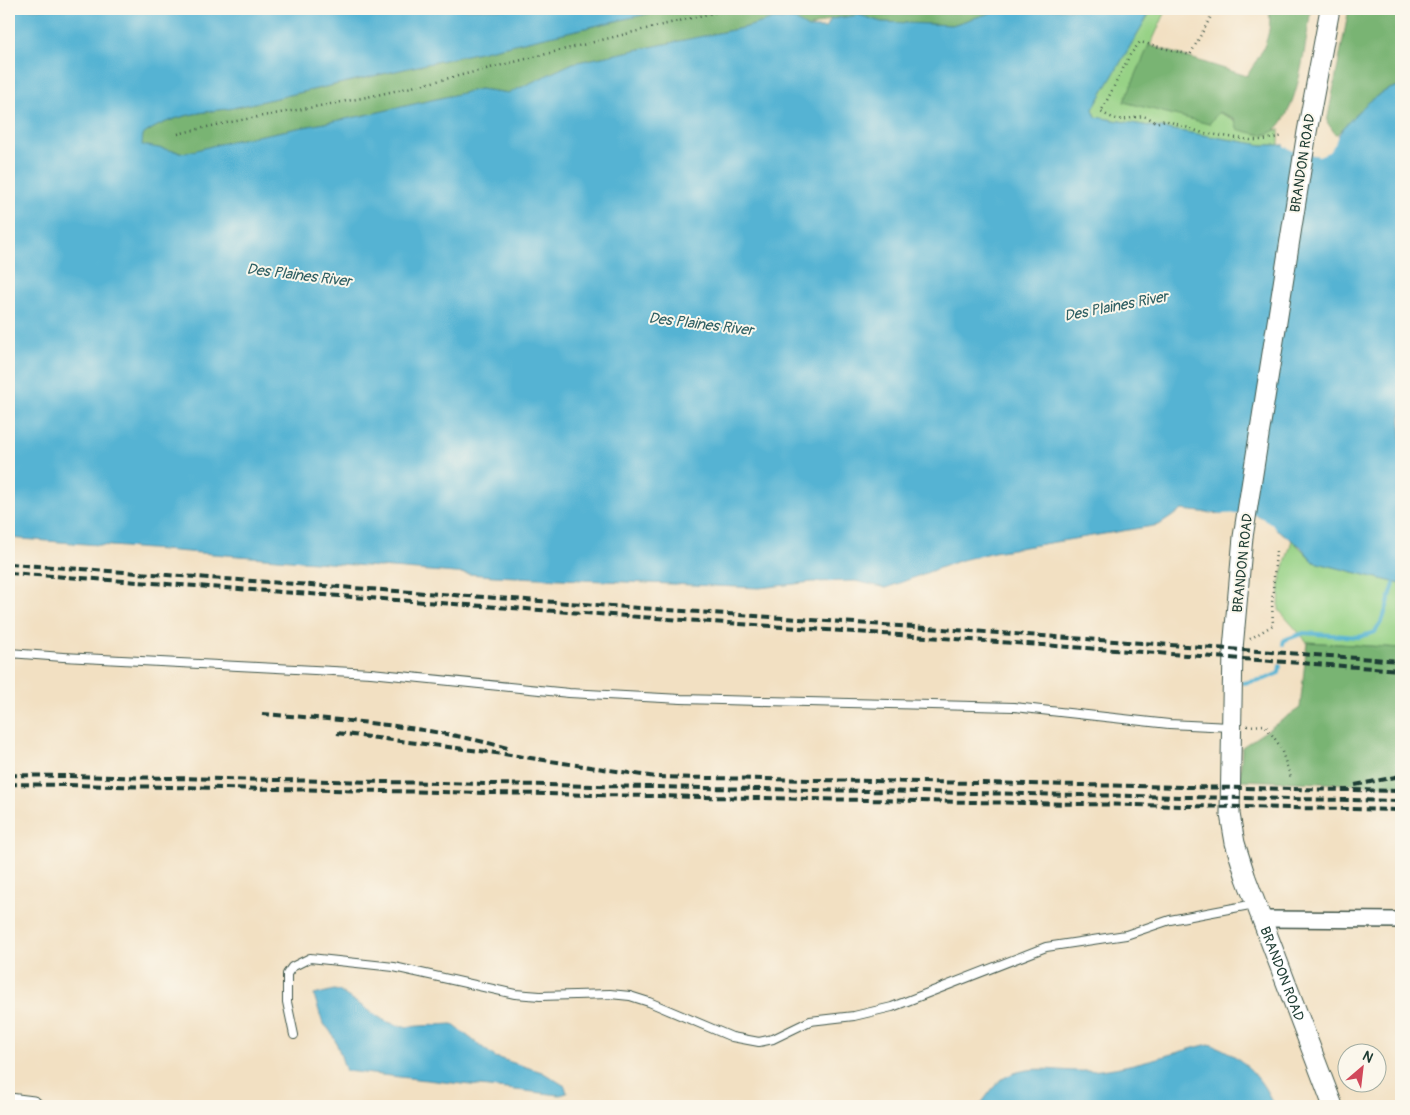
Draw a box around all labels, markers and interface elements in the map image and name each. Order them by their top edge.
street label: BRANDON ROAD [1286,112,1319,214]
water label: Des Plaines River [246,260,354,292]
water label: Des Plaines River [1063,287,1171,326]
water label: Des Plaines River [648,309,756,341]
street label: BRANDON ROAD [1229,512,1256,613]
street label: BRANDON ROAD [1256,924,1308,1024]
north arrow [1338,1042,1388,1092]
text: N [1360,1047,1376,1067]

